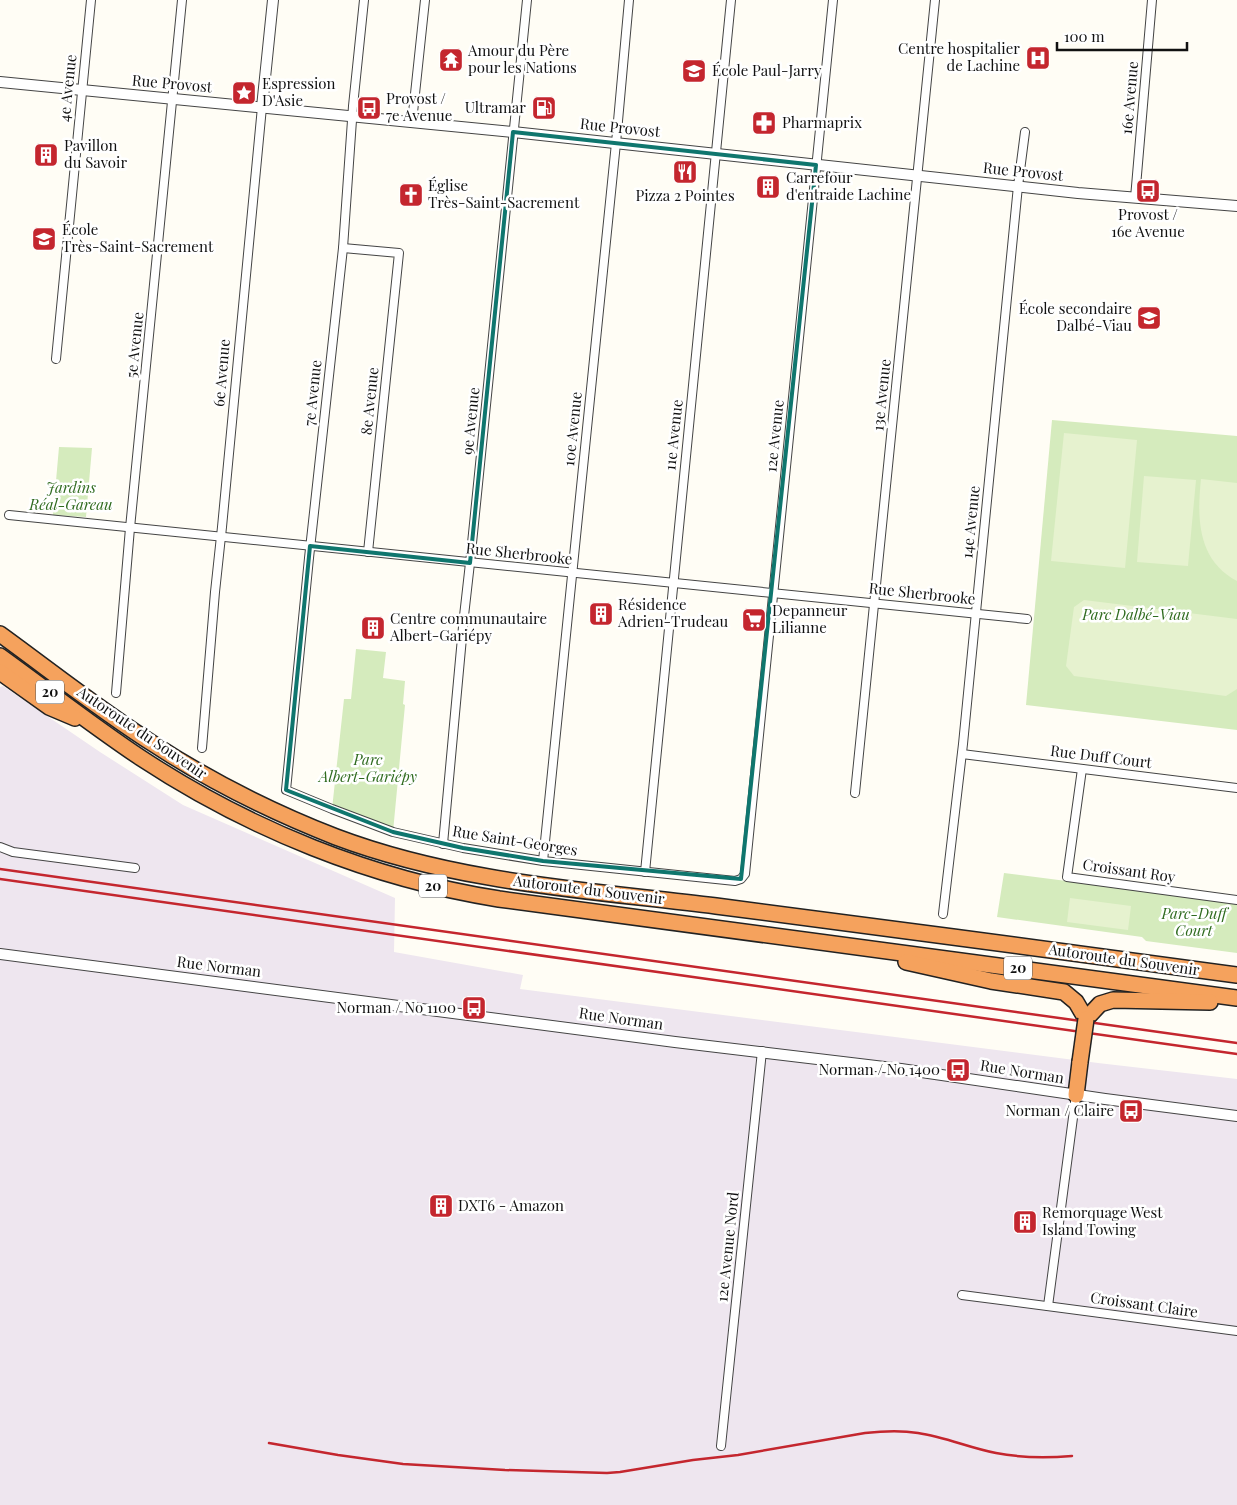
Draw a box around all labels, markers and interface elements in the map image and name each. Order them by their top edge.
scale bar [1057,20,1187,52]
text: 100 m [1064,26,1105,46]
place label: Centre hospitalier de Lachine [898,38,1020,75]
place label: Amour du Père pour les Nations [467,40,577,77]
hospital icon: Centre hospitalier de Lachine [1025,45,1051,71]
temple icon: Amour du Père pour les Nations [438,47,464,73]
street label: 4e Avenue [54,53,80,123]
school or university icon: École Paul-Jarry [681,58,707,84]
place label: École Paul-Jarry [712,60,822,80]
street label: 16e Avenue [1116,60,1142,135]
street label: Rue Provost [131,70,214,97]
place label: Espression D'Asie [262,73,336,110]
place icon: Espression D'Asie [231,80,257,106]
place label: Provost / 7e Avenue [386,88,452,125]
bus stop icon: Provost / 7e Avenue [356,95,382,121]
fuel station icon: Ultramar [531,95,557,121]
place label: Ultramar [465,97,526,117]
pharmacy icon: Pharmaprix [751,110,777,136]
place label: Pharmaprix [782,112,862,132]
street label: Rue Provost [579,113,662,141]
place label: Pavillon du Savoir [64,135,127,172]
building icon: Pavillon du Savoir [33,142,59,168]
street label: Rue Provost [982,157,1065,185]
restaurant icon: Pizza 2 Pointes [672,159,698,185]
place label: Carrefour d'entraide Lachine [786,167,911,204]
building icon: Carrefour d'entraide Lachine [755,174,781,200]
place label: Église Très-Saint-Sacrement [428,175,580,212]
bus stop icon: Provost / 16e Avenue [1135,178,1161,204]
church icon: Église Très-Saint-Sacrement [398,182,424,208]
place label: Pizza 2 Pointes [635,185,735,205]
place label: Provost / 16e Avenue [1111,204,1185,241]
place label: École Très-Saint-Sacrement [62,219,214,256]
school or university icon: École Très-Saint-Sacrement [31,226,57,252]
place label: École secondaire Dalbé-Viau [1019,298,1132,335]
school or university icon: École secondaire Dalbé-Viau [1136,305,1162,331]
street label: 5e Avenue [121,311,147,379]
street label: 6e Avenue [208,338,234,408]
street label: 13e Avenue [867,358,895,432]
street label: 7e Avenue [299,359,325,427]
street label: 8e Avenue [355,366,383,436]
street label: 9e Avenue [457,386,484,456]
street label: 10e Avenue [558,391,586,467]
street label: 11e Avenue [659,398,687,471]
street label: 12e Avenue [760,399,788,473]
park label: Jardins Réal-Gareau [28,477,113,514]
street label: 14e Avenue [956,484,984,559]
street label: Rue Sherbrooke [465,537,573,569]
street label: Rue Sherbrooke [868,577,976,609]
place label: Résidence Adrien-Trudeau [617,594,729,631]
place label: Depanneur Lilianne [772,600,848,637]
building icon: Résidence Adrien-Trudeau [588,601,614,627]
park label: Parc Dalbé-Viau [1081,604,1190,624]
supermarket icon: Depanneur Lilianne [741,607,767,633]
place label: Centre communautaire Albert-Gariépy [389,608,547,645]
building icon: Centre communautaire Albert-Gariépy [360,615,386,641]
road number: 20 [36,680,64,704]
street label: Autoroute du Souvenir [73,681,212,783]
street label: Rue Duff Court [1049,740,1154,772]
park label: Parc Albert-Gariépy [317,749,417,786]
street label: Rue Saint-Georges [451,820,579,860]
street label: Croissant Roy [1082,854,1177,886]
street label: Autoroute du Souvenir [511,870,666,908]
road number: 20 [419,874,447,898]
park label: Parc-Duff Court [1160,903,1229,940]
street label: Autoroute du Souvenir [1046,938,1201,980]
street label: Rue Norman [176,951,262,981]
road number: 20 [1004,956,1032,980]
bus stop icon: Norman / No 1100 [461,995,487,1021]
place label: Norman / No 1100 [337,997,456,1017]
street label: Rue Norman [578,1002,665,1034]
street label: Rue Norman [979,1055,1066,1088]
bus stop icon: Norman / No 1400 [945,1057,971,1083]
place label: Norman / No 1400 [819,1059,940,1079]
bus stop icon: Norman / Claire [1118,1098,1144,1124]
place label: Norman / Claire [1006,1100,1114,1120]
street label: 12e Avenue Nord [711,1191,743,1303]
building icon: DXT6 - Amazon [428,1193,454,1219]
place label: DXT6 - Amazon [458,1195,564,1215]
place label: Remorquage West Island Towing [1042,1202,1163,1239]
building icon: Remorquage West Island Towing [1012,1209,1038,1235]
street label: Croissant Claire [1089,1287,1199,1321]

